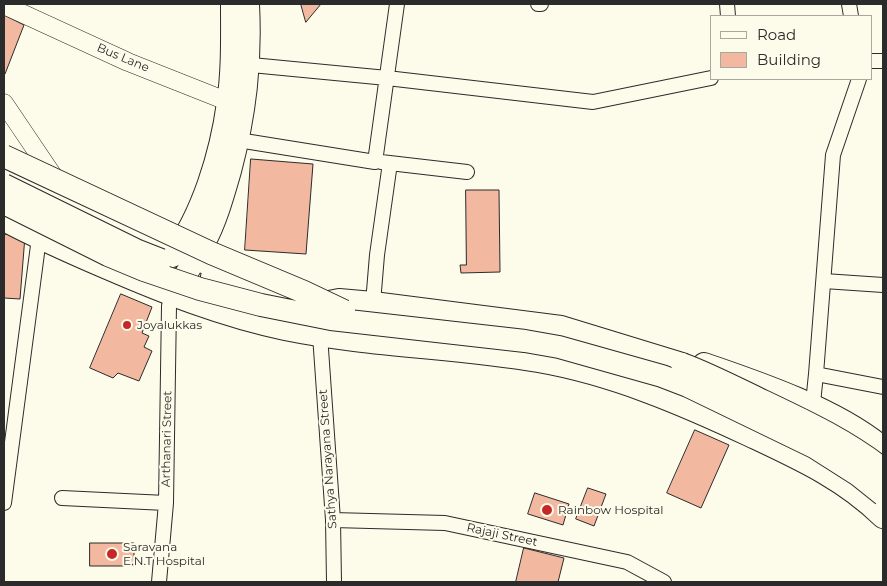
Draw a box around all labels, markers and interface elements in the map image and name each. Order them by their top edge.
legend [710,15,872,80]
text: Road [757,25,796,44]
street label: Bus Lane [95,41,151,75]
text: Building [757,50,821,69]
place label: Joyalukkas [137,318,202,332]
marker: Joyalukkas [121,319,133,331]
street label: Sathya Narayana Street [316,389,340,529]
street label: Arthanari Street [159,391,175,487]
marker: Rainbow Hospital [540,503,554,517]
place label: Rainbow Hospital [558,503,664,517]
street label: Rajaji Street [465,520,539,550]
place label: Saravana E.N.T Hospital [123,540,205,568]
marker: Saravana E.N.T Hospital [105,547,119,561]

